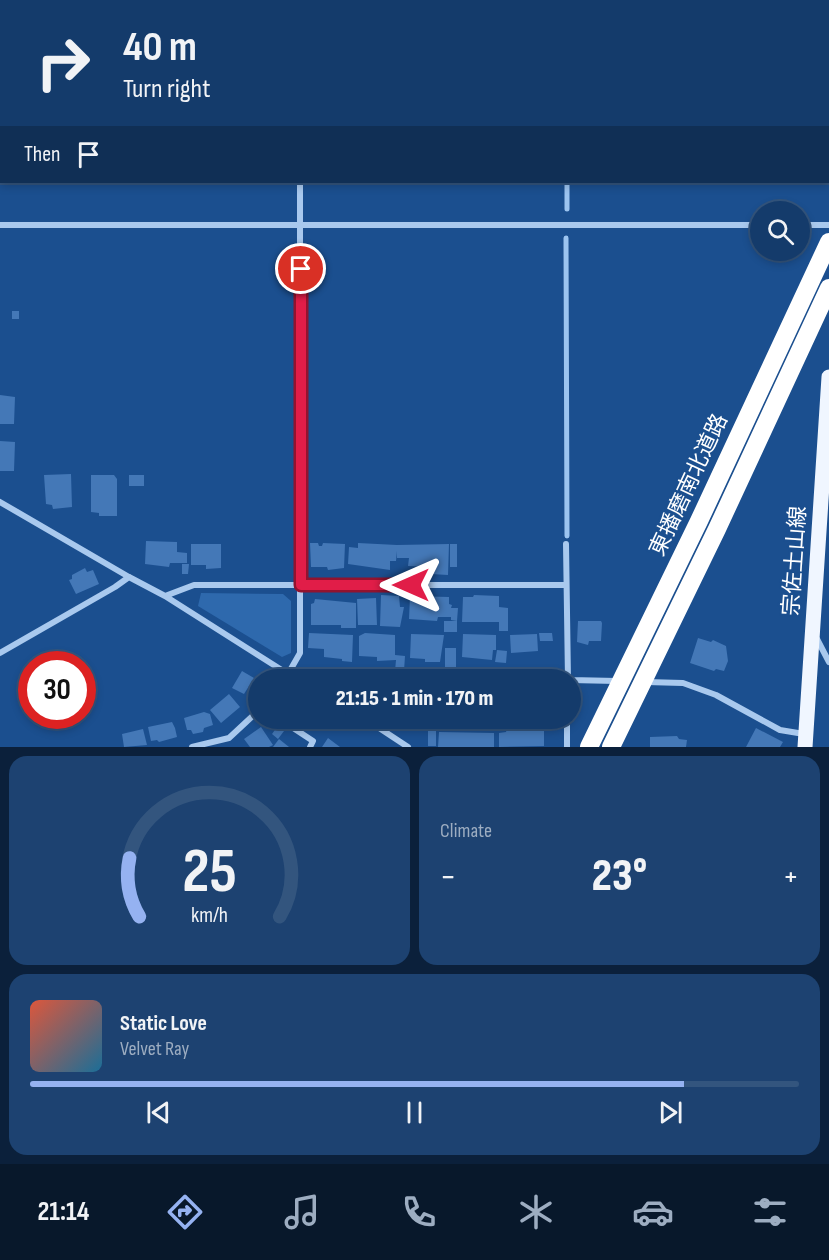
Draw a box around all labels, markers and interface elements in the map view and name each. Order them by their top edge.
text: 40 m [123,22,197,73]
icon: right [24,24,102,102]
text: Turn right [123,73,210,105]
icon: arrive [72,138,105,171]
text: Then [24,141,60,168]
map controls [750,201,810,261]
button: search [750,201,810,261]
pin [275,243,326,294]
icon: arrive [284,252,317,285]
street label: 東播磨南北道路 [644,410,734,560]
street label: 宗佐土山線 [778,505,812,617]
position arrow [379,553,443,617]
speed limit sign: 30 [18,651,96,729]
text: 21:15 · 1 min · 170 m [336,685,493,712]
text: Climate [440,819,492,843]
text: 25 [182,835,237,910]
text: 23° [592,849,647,904]
text: − [440,857,456,897]
text: + [783,857,799,897]
text: km/h [191,904,228,929]
text: Static Love [120,1010,207,1037]
text: Velvet Ray [120,1037,189,1061]
icon: previous [142,1096,175,1129]
icon: pause [398,1096,431,1129]
icon: next [654,1096,687,1129]
icon: directions [164,1191,206,1233]
icon: music [281,1191,323,1233]
icon: phone [398,1191,440,1233]
icon: climate [515,1191,557,1233]
icon: car [632,1191,674,1233]
icon: filters [749,1191,791,1233]
text: 21:14 [38,1196,89,1228]

